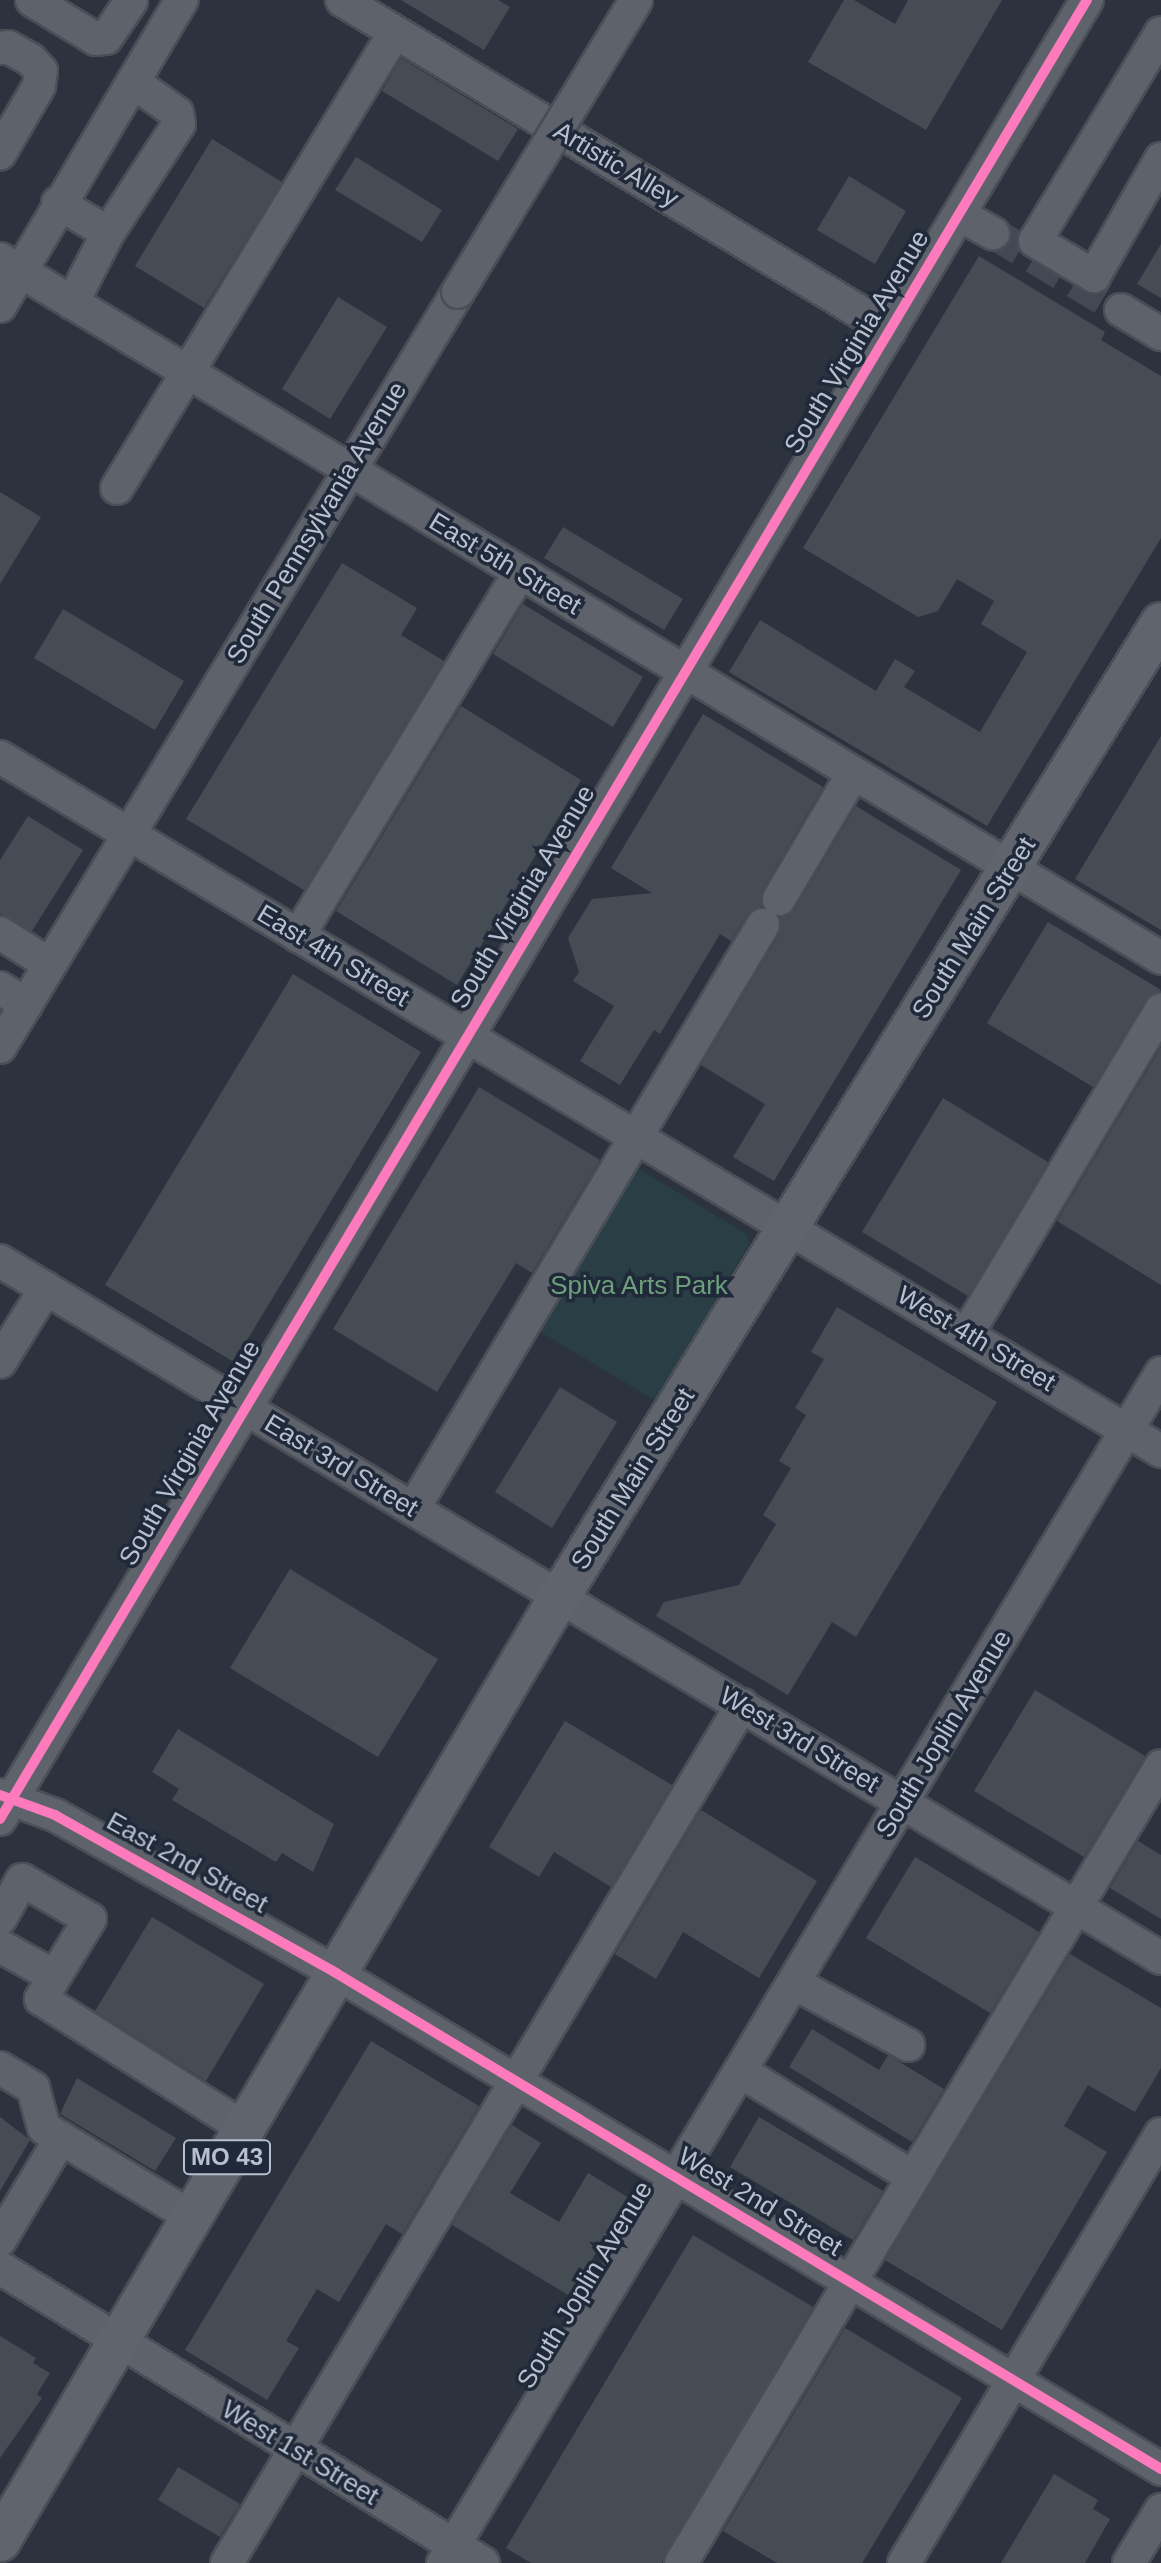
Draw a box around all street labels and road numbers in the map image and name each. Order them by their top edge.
street label: Artistic Alley [547,115,685,215]
street label: South Virginia Avenue [778,224,936,460]
street label: South Pennsylvania Avenue [220,376,414,670]
street label: East 5th Street [423,506,587,622]
street label: South Virginia Avenue [444,779,602,1015]
street label: South Main Street [906,831,1042,1025]
street label: East 4th Street [251,898,415,1014]
street label: West 4th Street [891,1280,1061,1398]
street label: South Virginia Avenue [112,1334,268,1572]
street label: South Main Street [565,1382,701,1576]
street label: East 3rd Street [259,1408,423,1524]
street label: South Joplin Avenue [869,1624,1019,1844]
street label: West 3rd Street [714,1680,884,1800]
street label: East 2nd Street [101,1806,273,1920]
road number: MO 43 [181,2137,273,2177]
street label: West 2nd Street [672,2141,848,2263]
street label: South Joplin Avenue [510,2175,660,2395]
street label: West 1st Street [216,2394,384,2512]

